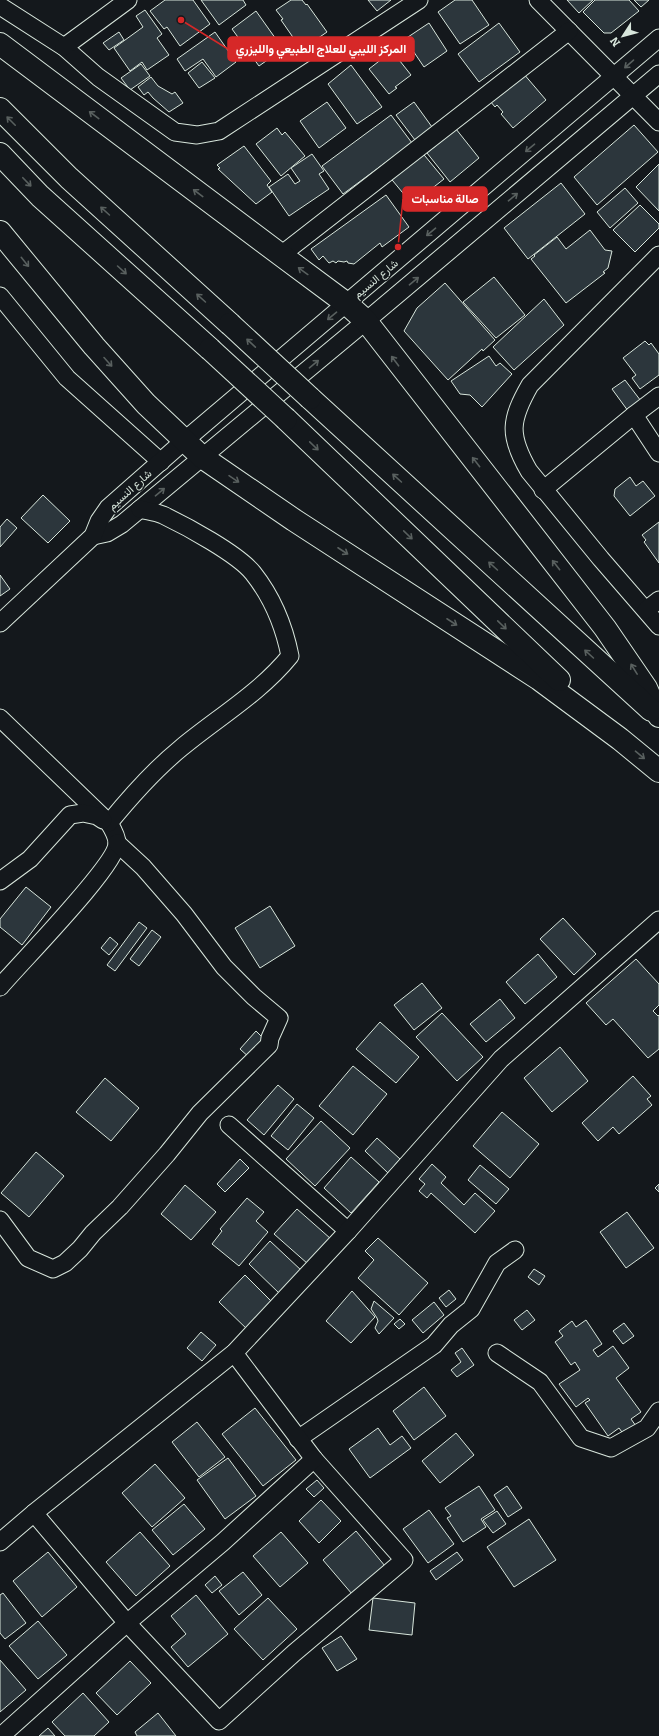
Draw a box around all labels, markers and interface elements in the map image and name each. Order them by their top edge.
north arrow [603,16,643,56]
text: N [607,34,623,49]
callout: المركز الليبي للعلاج الطبيعي والليزري [228,37,414,61]
text: المركز الليبي للعلاج الطبيعي والليزري [236,42,406,59]
one-way arrow [625,59,635,68]
one-way arrow [89,111,100,120]
one-way arrow [6,116,16,126]
one-way arrow [525,144,536,153]
one-way arrow [22,177,32,187]
callout: صالة مناسبات [403,187,487,211]
one-way arrow [193,189,204,197]
text: صالة مناسبات [411,192,479,206]
one-way arrow [508,192,518,201]
one-way arrow [100,206,110,215]
one-way arrow [426,228,437,237]
street label: شارع النسيم [351,256,402,302]
one-way arrow [20,257,29,268]
one-way arrow [117,265,127,274]
one-way arrow [297,267,308,275]
one-way arrow [408,276,419,285]
one-way arrow [197,294,207,303]
one-way arrow [327,312,338,321]
one-way arrow [246,339,256,348]
one-way arrow [391,355,400,366]
one-way arrow [103,357,113,367]
one-way arrow [309,360,320,369]
one-way arrow [309,441,319,450]
one-way arrow [472,457,480,468]
street label: شارع النسيم [106,467,155,514]
one-way arrow [392,473,402,483]
one-way arrow [229,475,240,483]
one-way arrow [155,487,166,496]
one-way arrow [403,531,413,540]
one-way arrow [337,547,348,556]
one-way arrow [552,559,560,570]
one-way arrow [488,561,498,571]
one-way arrow [446,618,457,626]
one-way arrow [497,621,507,630]
one-way arrow [584,649,594,658]
one-way arrow [629,663,637,675]
one-way arrow [634,750,645,759]

